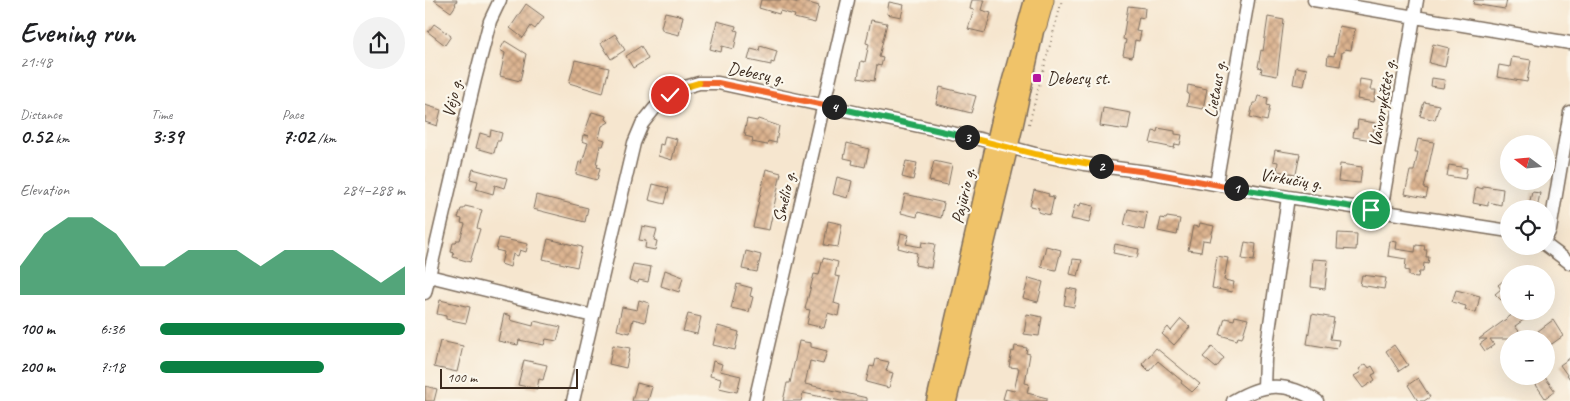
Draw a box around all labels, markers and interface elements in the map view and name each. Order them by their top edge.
text: Evening run [20,15,135,50]
button: share [353,17,405,69]
text: 21:48 [20,52,52,72]
street label: Debesų g. [726,57,787,89]
street label: Vaivorykštės g. [1363,57,1401,149]
street label: Lietaus g. [1199,58,1231,119]
place label: Debesų st. [1047,67,1110,89]
marker: Debesų st. [1031,72,1043,84]
pin [649,74,691,116]
street label: Vėjo g. [437,76,467,119]
icon: check [656,81,684,109]
pin: 4 [821,94,847,120]
text: 4 [831,99,838,116]
text: Distance [20,106,62,123]
text: Time [151,106,172,123]
text: Pace [282,106,304,123]
text: 0.52 [20,123,52,149]
text: 3:39 [151,123,183,149]
text: 7:02 [282,123,314,149]
pin: 3 [955,124,979,150]
text: 3 [964,129,971,146]
text: km [52,130,69,147]
text: /km [314,130,336,147]
north arrow [1500,135,1555,190]
map controls [1500,135,1555,385]
pin: 2 [1089,154,1113,178]
text: 2 [1098,158,1105,175]
street label: Virkučių g. [1258,163,1324,195]
street label: Pajūrio g. [946,166,980,226]
street label: Smėlio g. [767,169,801,225]
pin: 1 [1223,176,1249,200]
text: Elevation [20,180,69,200]
text: 284–288 m [342,180,405,200]
text: 1 [1233,180,1240,197]
pin [1350,189,1392,231]
icon: arrive [1357,196,1385,224]
button: locate [1500,200,1555,255]
button: + [1500,265,1555,320]
text: 100 m [20,319,55,339]
text: 6:36 [100,319,125,339]
button: − [1500,330,1555,385]
text: 200 m [20,357,55,377]
text: 7:18 [100,357,125,377]
scale bar [440,366,577,389]
text: 100 m [447,369,477,386]

